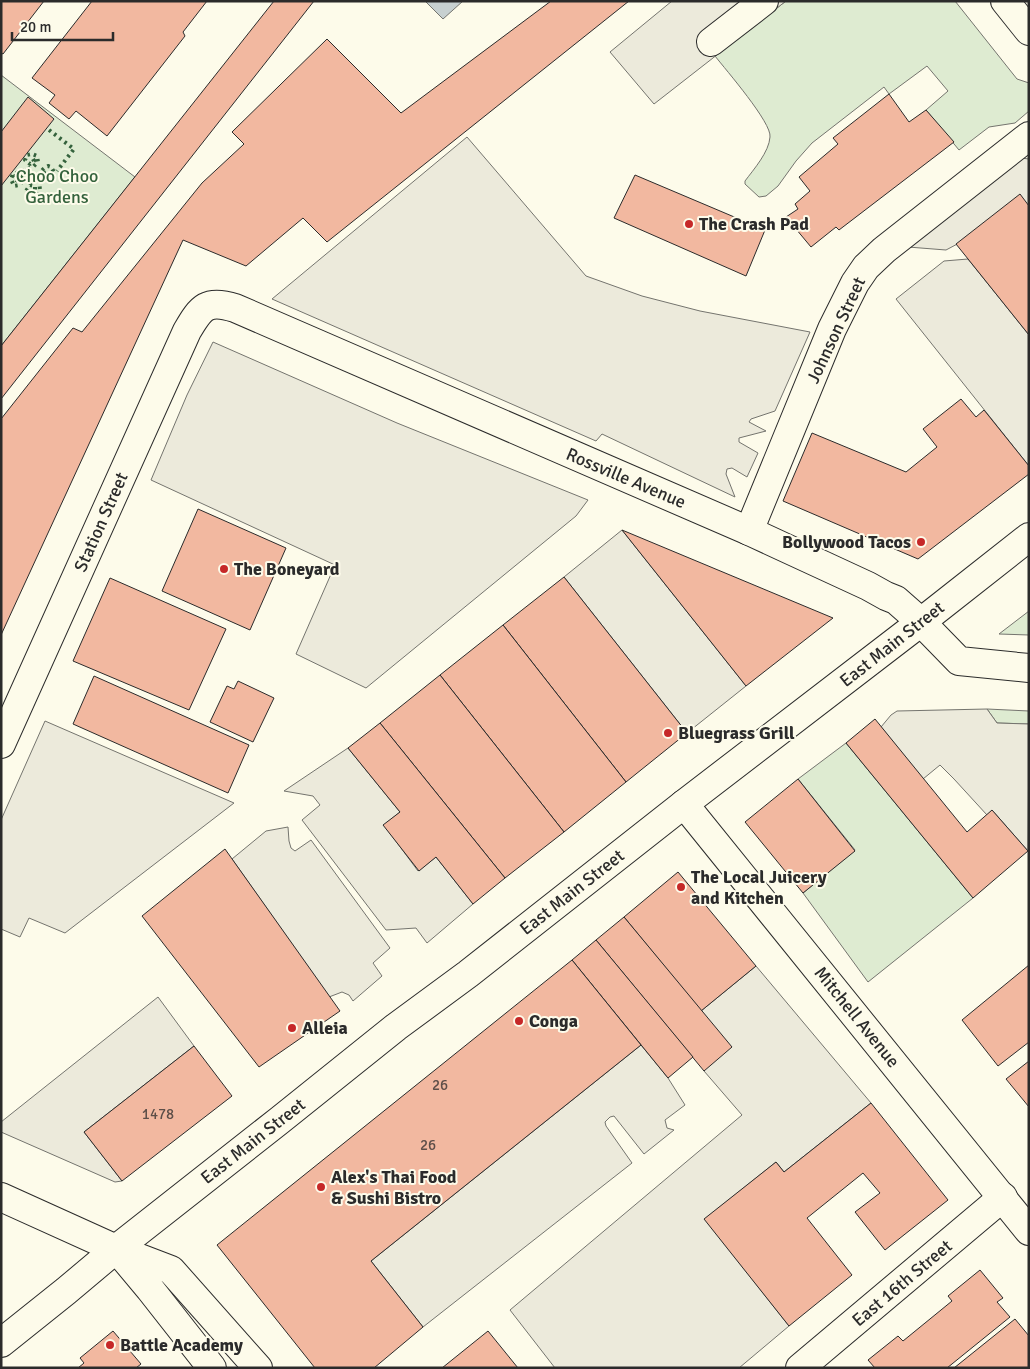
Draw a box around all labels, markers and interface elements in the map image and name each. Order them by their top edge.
scale bar [12,10,114,42]
text: 20 m [20,18,51,36]
park label: Choo Choo Gardens [16,165,98,208]
place label: The Crash Pad [699,213,809,235]
marker: The Crash Pad [683,218,695,230]
street label: Johnson Street [802,273,870,387]
street label: Rossville Avenue [563,443,689,513]
street label: Station Street [69,469,133,575]
place label: Bollywood Tacos [782,531,911,553]
marker: Bollywood Tacos [915,536,927,548]
place label: The Boneyard [234,558,340,580]
marker: The Boneyard [218,563,230,575]
street label: East Main Street [835,596,949,692]
place label: Bluegrass Grill [678,722,795,744]
marker: Bluegrass Grill [662,727,674,739]
street label: East Main Street [515,844,629,940]
place label: The Local Juicery and Kitchen [691,866,827,909]
marker: The Local Juicery and Kitchen [675,881,687,893]
street label: Mitchell Avenue [810,962,904,1072]
place label: Conga [529,1010,578,1032]
marker: Conga [513,1015,525,1027]
place label: Alleia [302,1017,348,1039]
marker: Alleia [286,1022,298,1034]
house number: 26 [432,1076,448,1094]
street label: East Main Street [196,1093,310,1189]
house number: 1478 [142,1105,174,1123]
house number: 26 [420,1136,436,1154]
place label: Alex's Thai Food & Sushi Bistro [331,1166,457,1209]
marker: Alex's Thai Food & Sushi Bistro [315,1181,327,1193]
street label: East 16th Street [848,1235,956,1331]
place label: Battle Academy [120,1334,243,1356]
marker: Battle Academy [104,1339,116,1351]

